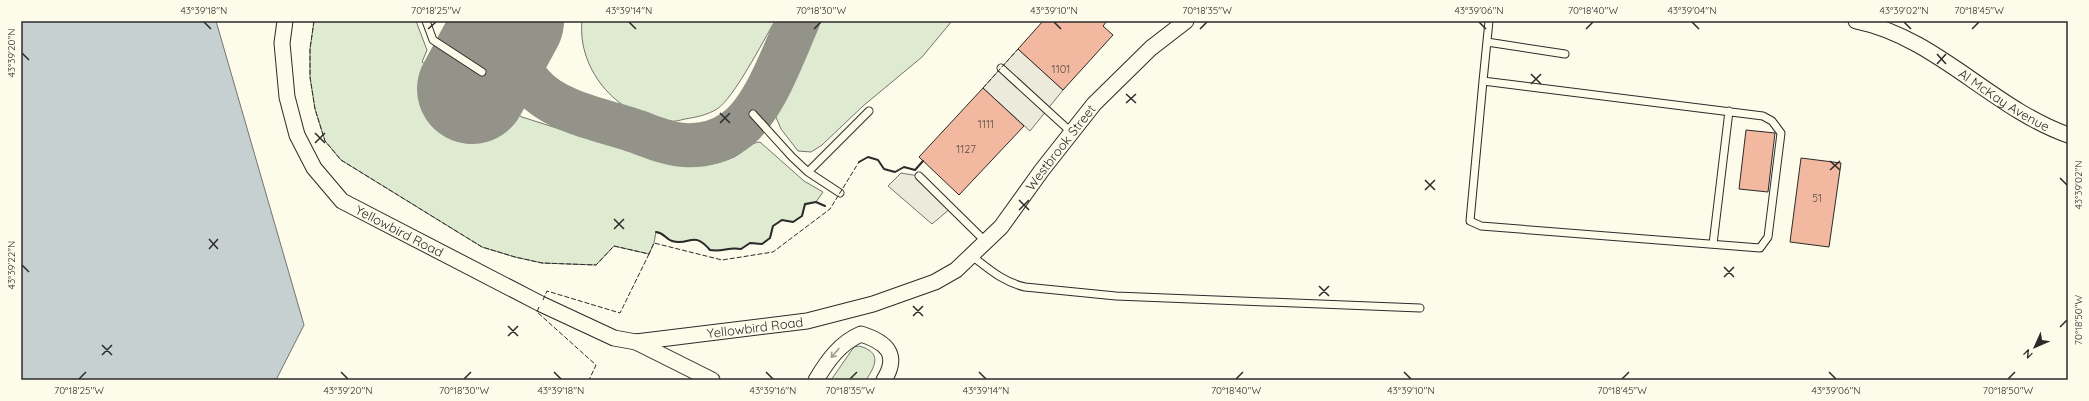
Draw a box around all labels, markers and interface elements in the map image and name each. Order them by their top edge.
text: 43°39'18"N [181,4,227,17]
text: 70°18'25"W [411,4,461,17]
text: 43°39'14"N [606,4,652,17]
text: 70°18'30"W [796,4,846,17]
text: 43°39'10"N [1030,4,1078,17]
text: 70°18'35"W [1182,4,1232,17]
text: 43°39'06"N [1454,4,1504,17]
text: 70°18'40"W [1568,4,1618,17]
text: 43°39'04"N [1668,4,1716,17]
text: 43°39'02"N [1879,4,1929,17]
text: 70°18'45"W [1954,4,2004,17]
text: 43°39'20"N [5,28,18,78]
house number: 1101 [1052,62,1070,76]
street label: Al McKay Avenue [1956,65,2052,134]
street label: Westbrook Street [1022,101,1099,194]
house number: 1111 [978,117,994,131]
house number: 1127 [956,142,976,156]
text: 43°39'02"N [2072,160,2085,210]
house number: 51 [1812,191,1822,205]
street label: Yellowbird Road [353,201,446,260]
text: 43°39'22"N [5,241,18,289]
text: 70°18'50"W [2072,295,2085,345]
street label: Yellowbird Road [706,314,804,341]
north arrow [2015,327,2055,367]
text: N [2020,346,2036,362]
one-way arrow [830,348,840,358]
text: 70°18'25"W [54,384,104,397]
text: 43°39'20"N [323,384,373,397]
text: 70°18'30"W [439,384,489,397]
text: 43°39'18"N [538,384,584,397]
text: 43°39'16"N [750,384,796,397]
text: 70°18'35"W [825,384,875,397]
text: 43°39'14"N [963,384,1009,397]
text: 70°18'40"W [1211,384,1261,397]
text: 43°39'10"N [1387,384,1435,397]
text: 70°18'45"W [1597,384,1647,397]
text: 43°39'06"N [1811,384,1861,397]
text: 70°18'50"W [1983,384,2033,397]

